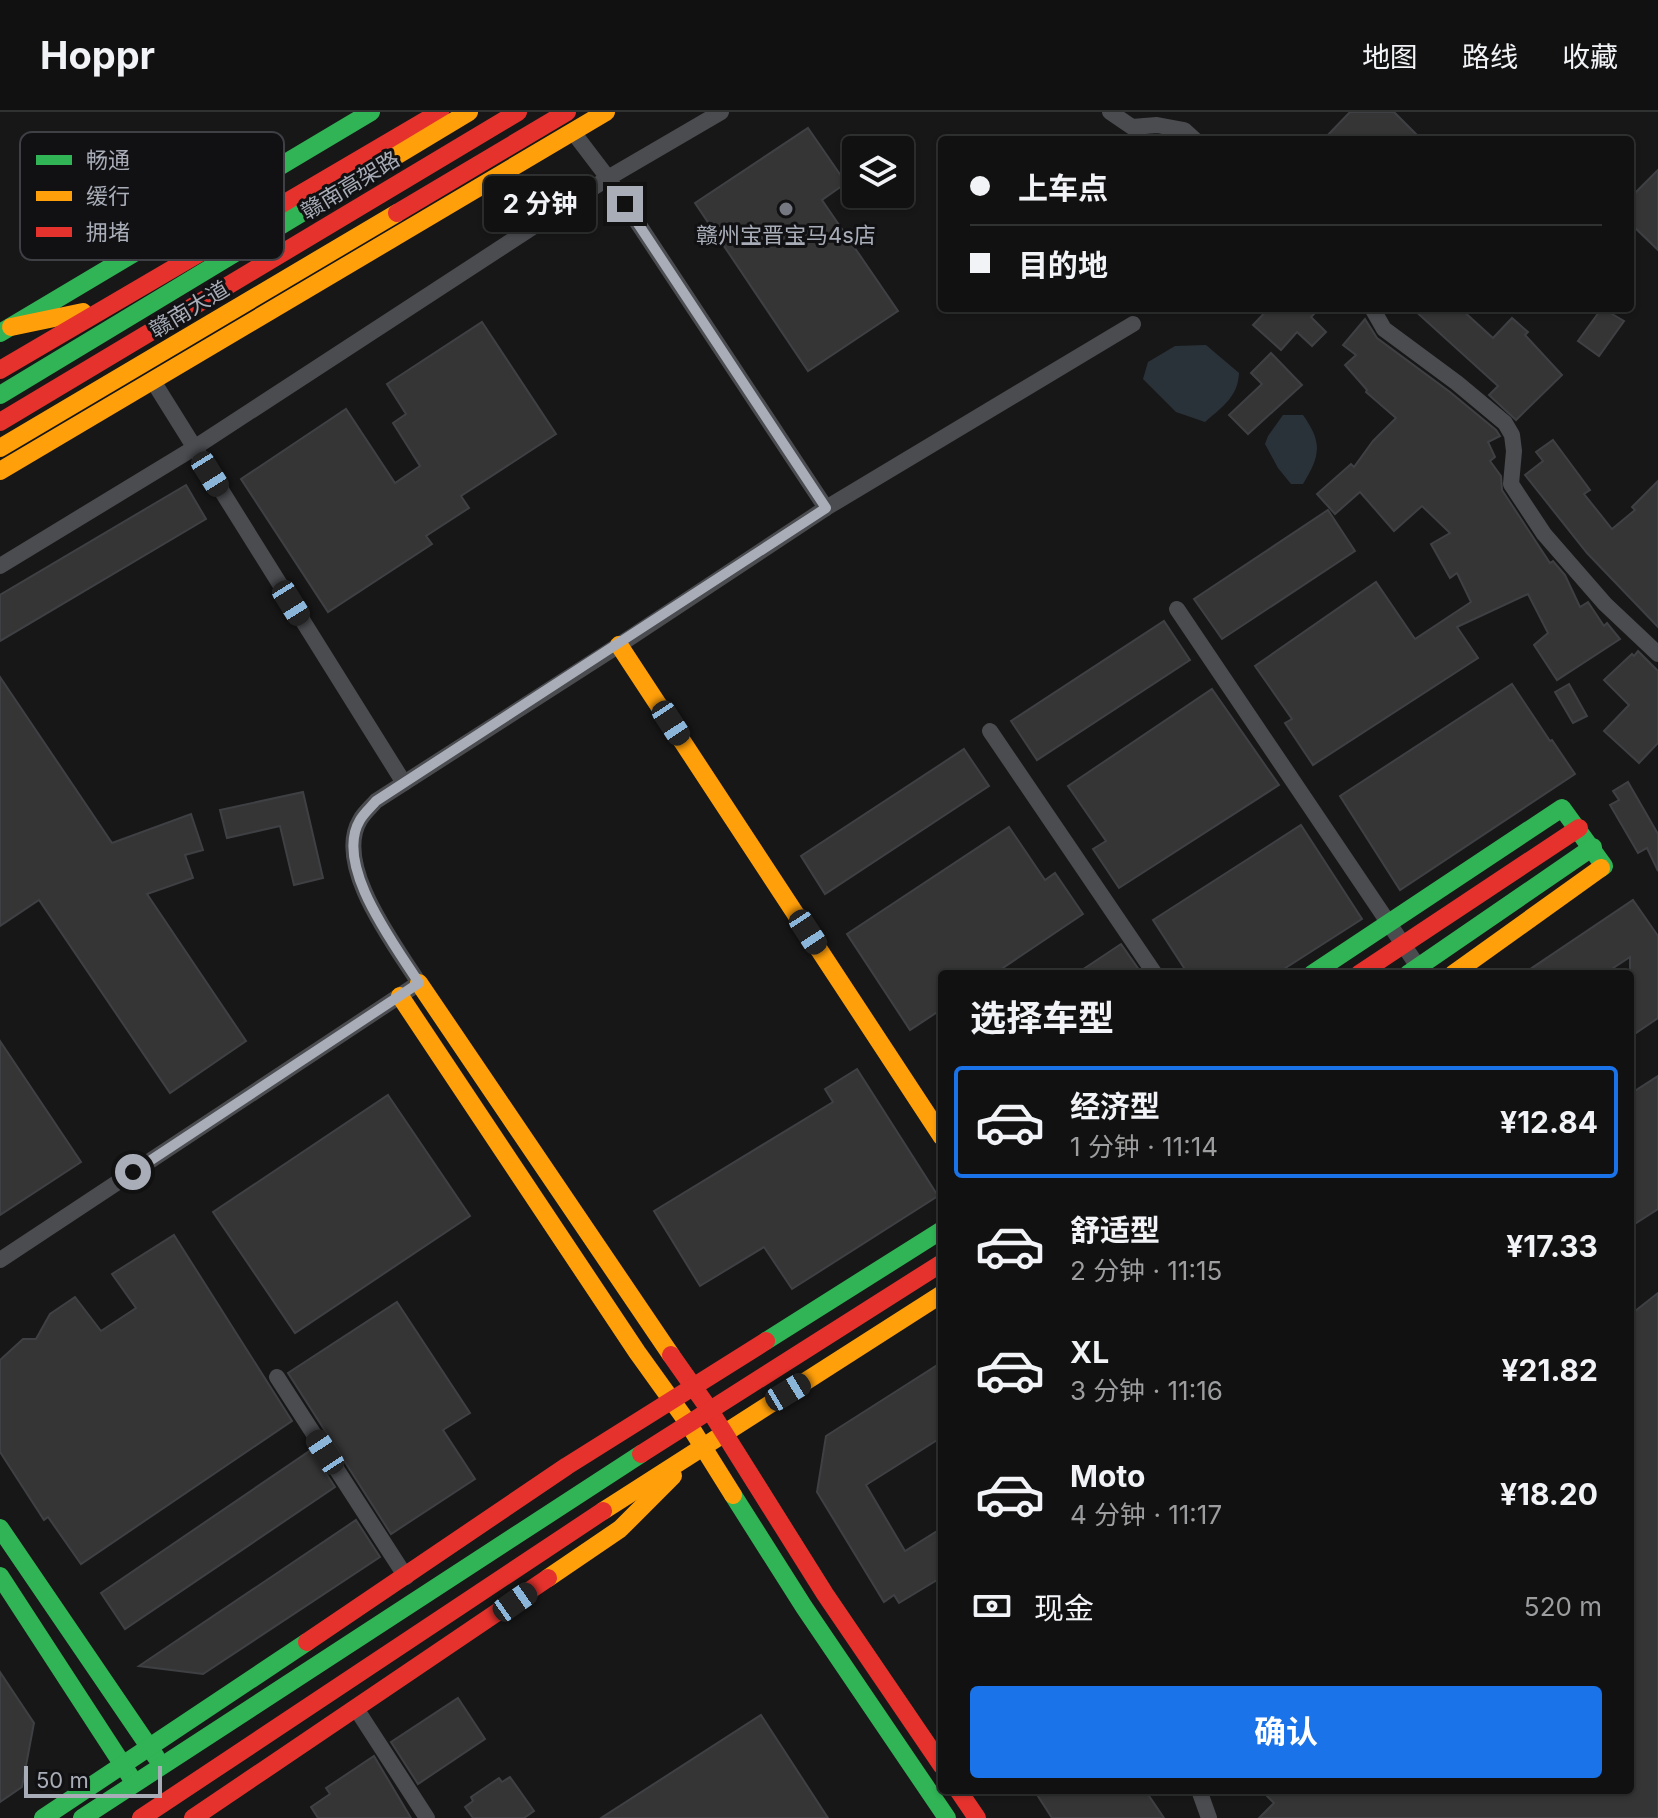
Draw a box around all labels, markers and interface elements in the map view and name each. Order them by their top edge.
text: Hoppr [40,32,155,78]
text: 地图 [1362,40,1418,74]
text: 路线 [1462,40,1518,74]
text: 收藏 [1562,40,1618,74]
legend [20,132,284,260]
map controls [842,136,914,208]
button: layers [842,136,914,208]
street label: 赣南高架路 [296,146,404,224]
text: 畅通 [86,147,130,173]
text: 上车点 [1018,170,1108,206]
callout: 2 分钟 [485,176,597,232]
text: 缓行 [86,183,130,209]
route end [607,186,643,222]
text: 2 分钟 [503,188,577,219]
marker: 赣州宝晋宝马4s店 [777,200,795,218]
text: 拥堵 [86,219,130,245]
place label: 赣州宝晋宝马4s店 [696,222,876,248]
text: 目的地 [1018,247,1108,283]
street label: 赣南大道 [145,275,233,343]
car [187,447,233,501]
car [268,576,314,630]
car [648,696,694,750]
car [785,905,831,959]
text: 选择车型 [970,996,1114,1040]
icon: car [974,1086,1046,1158]
text: 经济型 [1070,1088,1160,1124]
text: ¥12.84 [1500,1104,1598,1140]
text: 1 分钟 · 11:14 [1070,1131,1218,1162]
route start [115,1154,151,1190]
icon: car [974,1210,1046,1282]
text: 舒适型 [1070,1212,1160,1248]
text: ¥17.33 [1506,1228,1598,1264]
text: 2 分钟 · 11:15 [1070,1255,1222,1286]
icon: car [974,1334,1046,1406]
text: XL [1070,1334,1109,1370]
text: ¥21.82 [1501,1352,1598,1388]
car [761,1369,815,1415]
text: 3 分钟 · 11:16 [1070,1375,1223,1406]
car [302,1425,348,1479]
icon: car [974,1458,1046,1530]
text: Moto [1070,1458,1145,1494]
text: ¥18.20 [1500,1476,1598,1512]
text: 4 分钟 · 11:17 [1070,1499,1222,1530]
car [488,1578,542,1626]
icon: cash [970,1584,1014,1628]
text: 现金 [1034,1590,1094,1626]
text: 520 m [1524,1591,1602,1622]
button: 确认 [970,1686,1602,1778]
scale bar [24,1762,162,1798]
text: 50 m [36,1767,89,1793]

